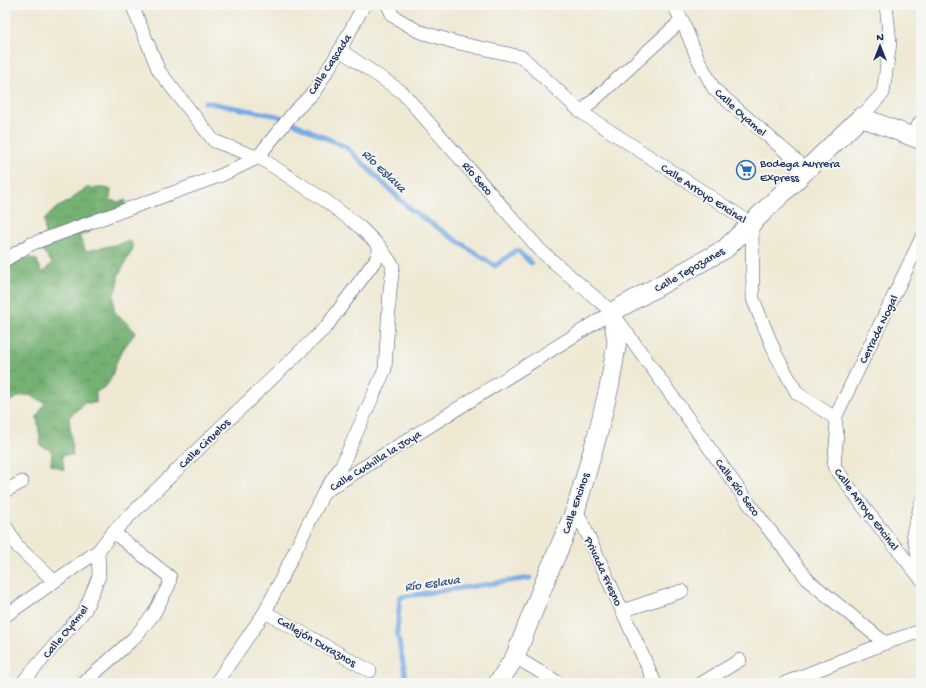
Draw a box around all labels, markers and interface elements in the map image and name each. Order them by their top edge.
north arrow [860,26,900,66]
street label: Calle Cascada [306,32,356,98]
text: N [876,32,884,44]
street label: Calle Oyamel [711,87,769,141]
water label: Río Eslava [358,147,409,197]
place label: Bodega Aurrera Express [759,158,841,186]
supermarket icon: Bodega Aurrera Express [735,159,757,181]
street label: Río Seco [458,160,495,199]
street label: Calle Arroyo Encinal [658,162,749,228]
street label: Calle Tepozanes [652,245,728,296]
street label: Cerrada Nogal [857,293,903,366]
street label: Calle Ciruelos [177,416,234,472]
street label: Calle Cuchilla la Joya [328,428,425,495]
street label: Calle Río Seco [711,457,762,520]
street label: Calle Arroyo Encinal [830,466,901,554]
street label: Calle Encinos [560,471,594,536]
street label: Privada Fresno [580,534,624,609]
water label: Río Eslava [404,573,462,596]
street label: Calle Oyamel [41,602,93,662]
street label: Callejón Duraznos [274,614,358,671]

